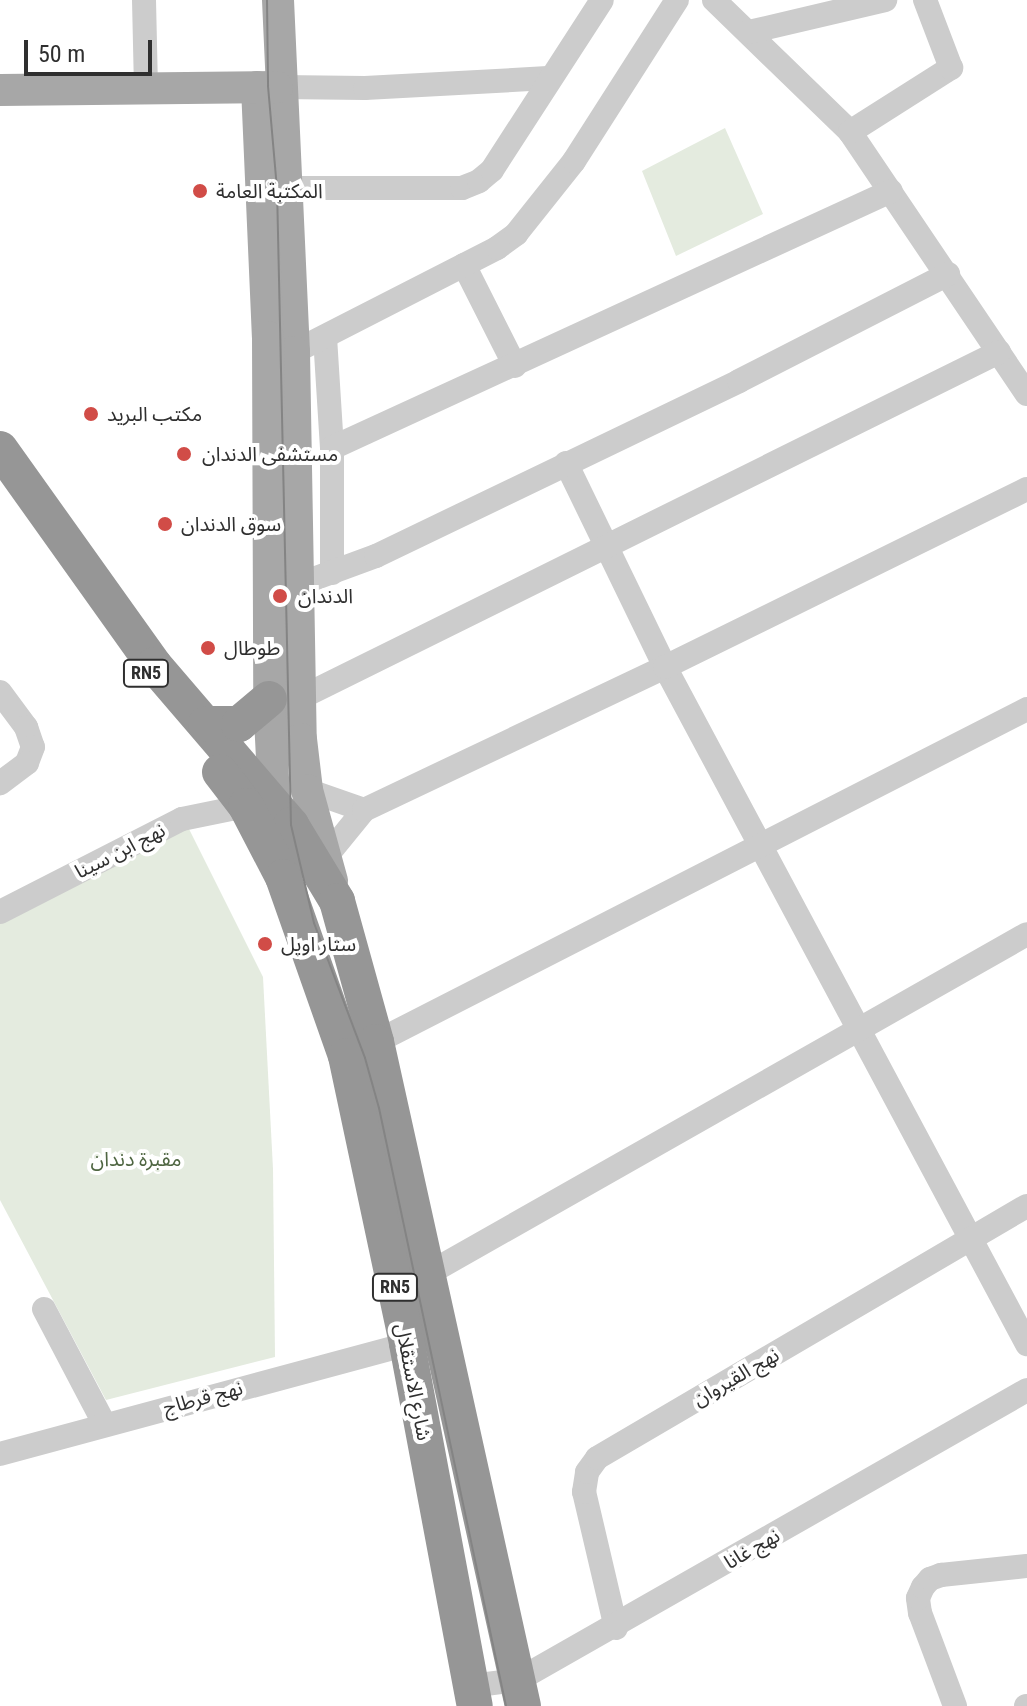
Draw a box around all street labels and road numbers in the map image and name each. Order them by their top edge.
road number: RN5 [122,659,170,687]
street label: نهج ابن سينا [71,818,169,884]
road number: RN5 [371,1273,419,1301]
street label: شارع الاستقلال [390,1321,436,1443]
street label: نهج القيروان [689,1343,783,1411]
street label: نهج قرطاج [161,1376,245,1420]
street label: نهج غانا [720,1524,784,1574]

